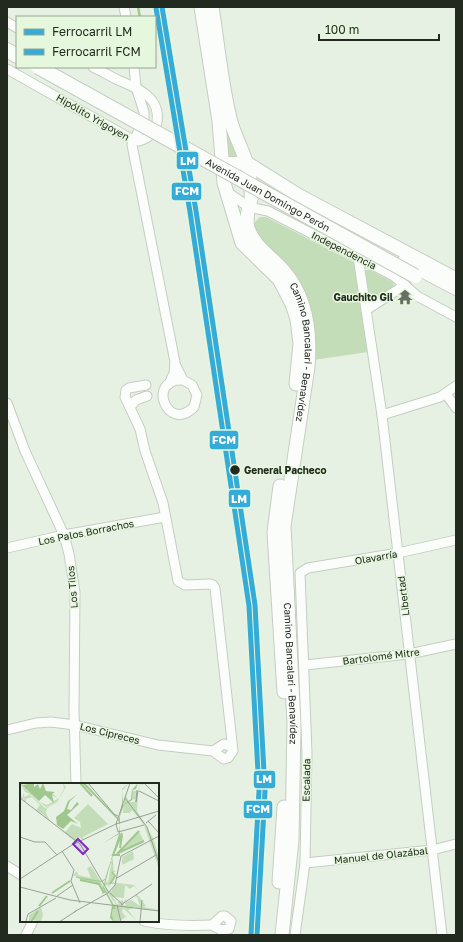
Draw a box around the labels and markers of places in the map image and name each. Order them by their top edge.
temple icon: Gauchito Gil [396,288,414,306]
place label: Gauchito Gil [333,291,394,303]
marker: General Pacheco [228,463,242,477]
place label: General Pacheco [244,464,326,476]

